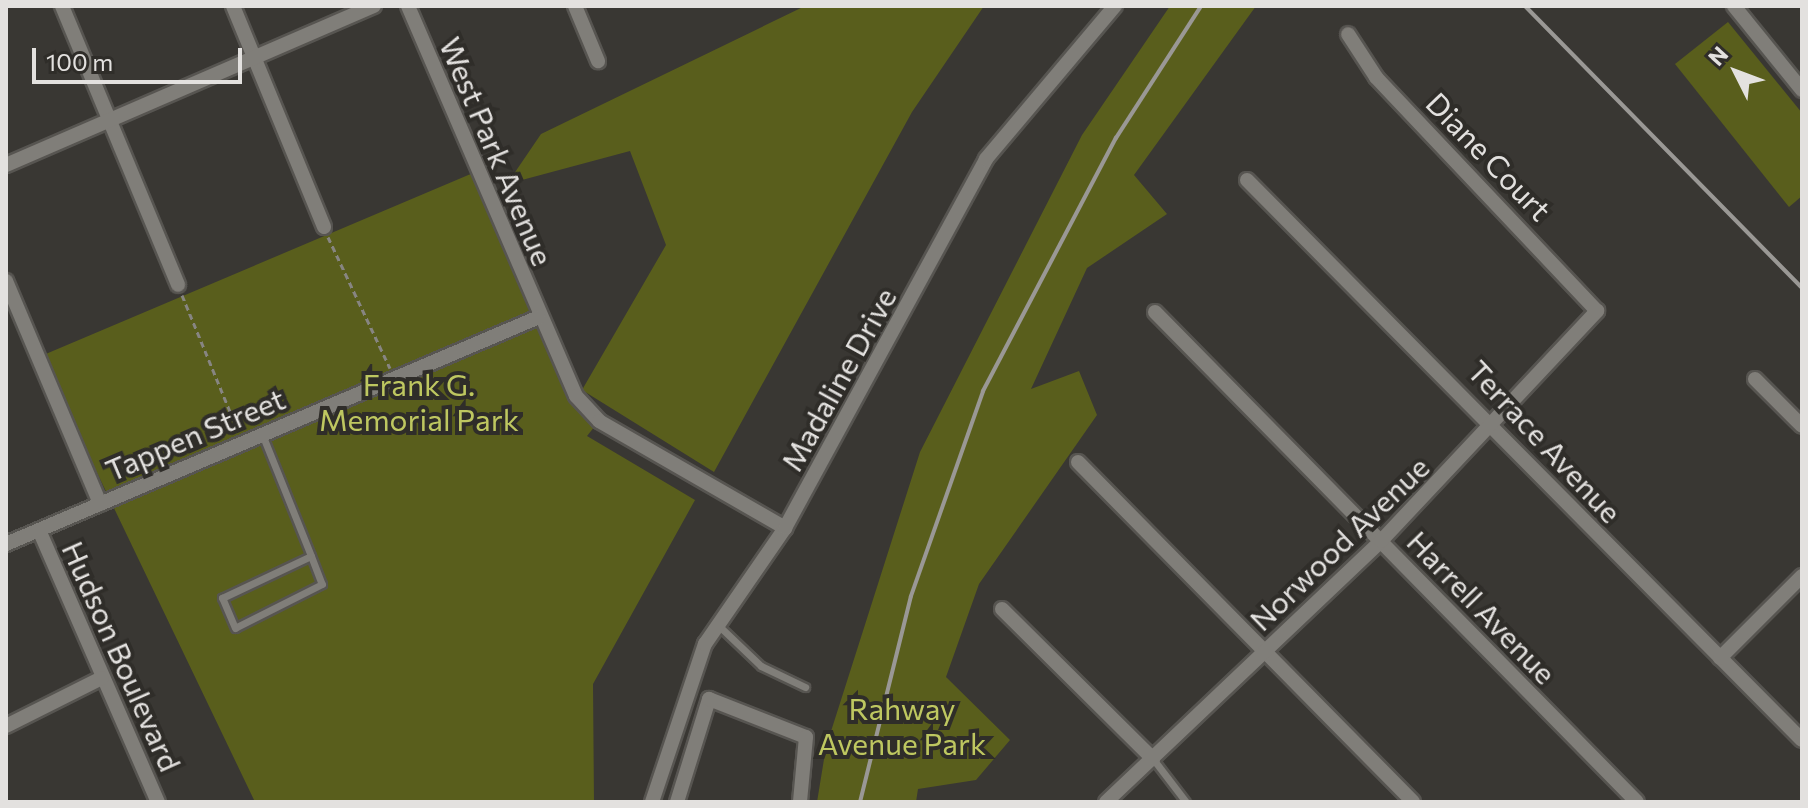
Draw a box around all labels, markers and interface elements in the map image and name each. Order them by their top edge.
street label: West Park Avenue [433,31,561,271]
scale bar [36,32,246,82]
north arrow [1696,32,1776,112]
text: N [1702,40,1733,71]
text: 100 m [46,47,113,76]
street label: Diane Court [1419,85,1559,227]
street label: Madaline Drive [773,281,903,477]
street label: Terrace Avenue [1461,352,1629,530]
park label: Frank G. Memorial Park [319,366,519,436]
street label: Tappen Street [100,380,290,488]
street label: Norwood Avenue [1242,448,1436,638]
street label: Harrell Avenue [1400,523,1564,691]
street label: Hudson Boulevard [55,536,189,776]
park label: Rahway Avenue Park [818,690,986,760]

